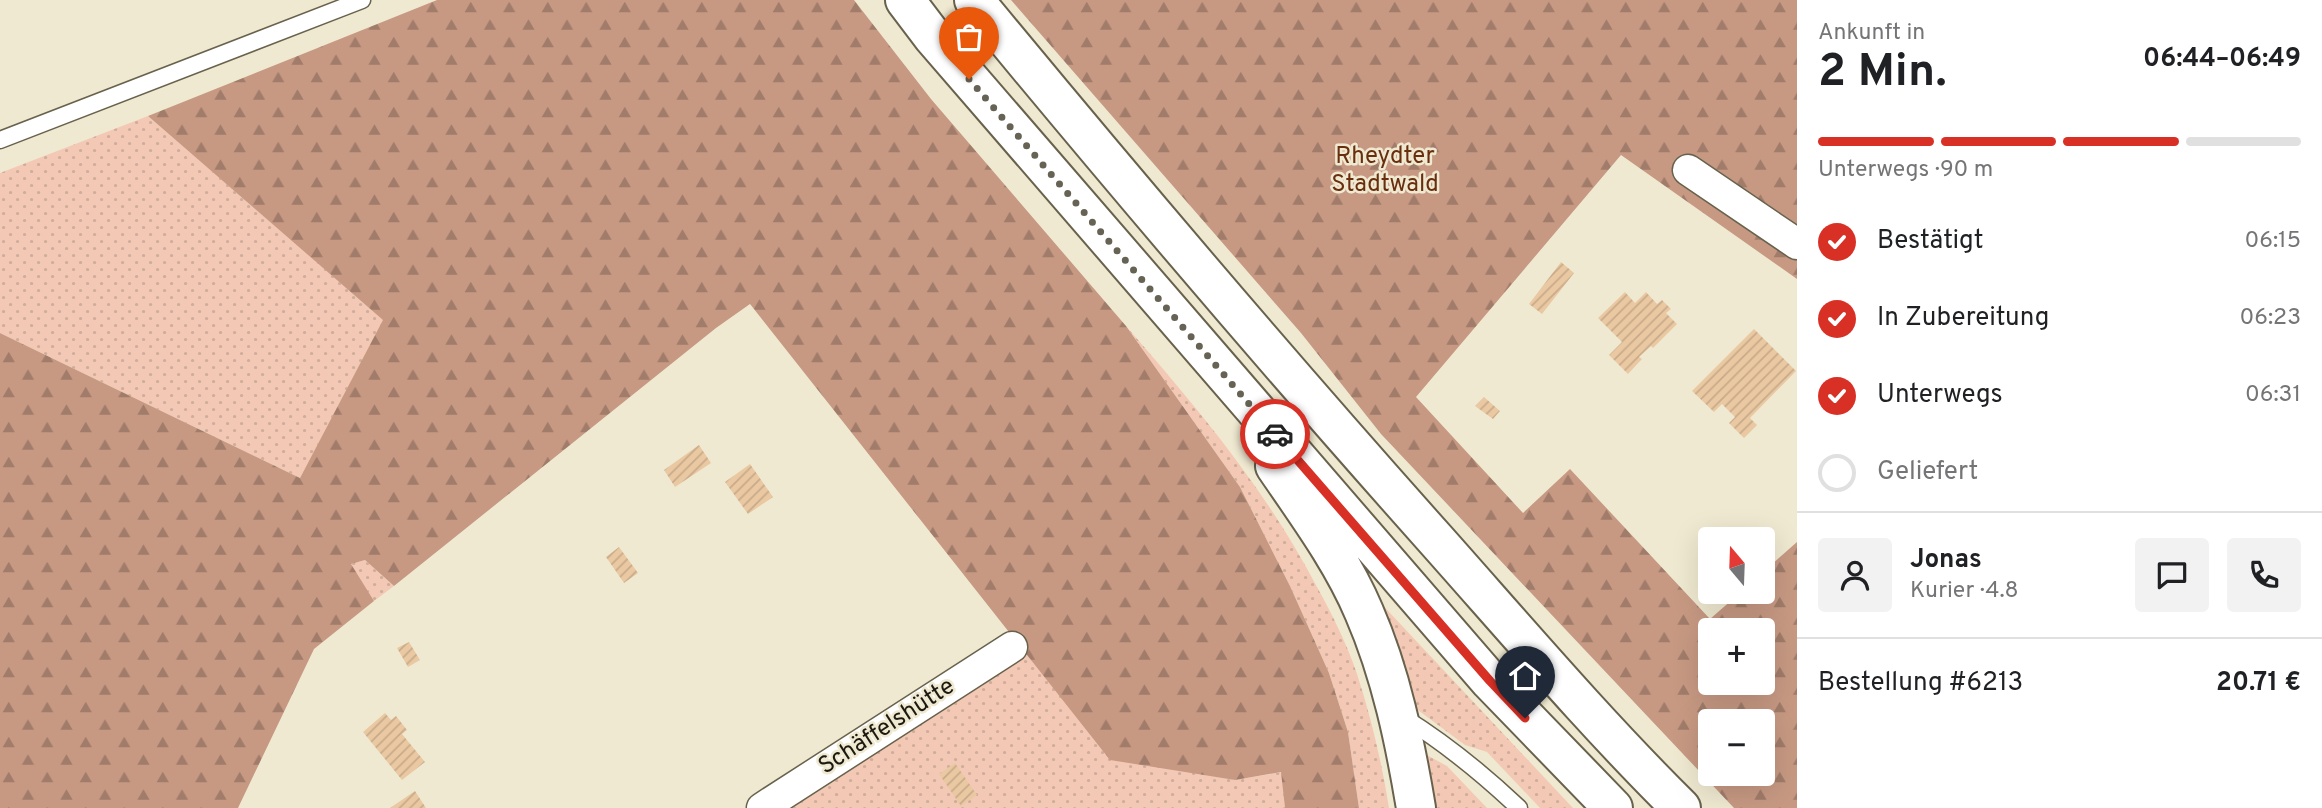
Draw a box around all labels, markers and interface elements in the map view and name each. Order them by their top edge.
pin [939,7,999,79]
icon: bag [950,18,988,56]
text: Ankunft in [1818,19,1925,48]
text: 06:44–06:49 [2143,43,2301,76]
text: 2 Min. [1818,44,1947,103]
park label: Rheydter Stadtwald [1331,142,1439,200]
text: Unterwegs · 90 m [1818,156,1993,185]
icon: check [1818,223,1856,261]
text: Bestätigt [1877,225,1984,258]
text: 06:15 [2244,227,2301,256]
icon: check [1818,300,1856,338]
text: In Zubereitung [1877,302,2049,335]
text: 06:23 [2239,304,2301,333]
icon: check [1818,377,1856,415]
text: Unterwegs [1877,379,2003,412]
text: 06:31 [2245,381,2301,410]
courier [1240,399,1310,469]
icon: car [1256,415,1294,453]
text: Geliefert [1877,456,1978,489]
north arrow [1698,527,1774,604]
map controls [1698,527,1775,786]
button: person [1818,538,1892,612]
button: chat [2135,538,2209,612]
button: phone [2227,538,2301,612]
text: Jonas [1910,544,1982,577]
text: Kurier · 4.8 [1910,577,2019,606]
button: + [1698,618,1775,695]
pin [1495,646,1555,718]
icon: home [1506,657,1544,695]
text: Bestellung #6213 [1818,667,2023,700]
text: 20.71 € [2216,667,2301,700]
street label: Schäffelshütte [813,672,961,782]
button: − [1698,709,1775,786]

